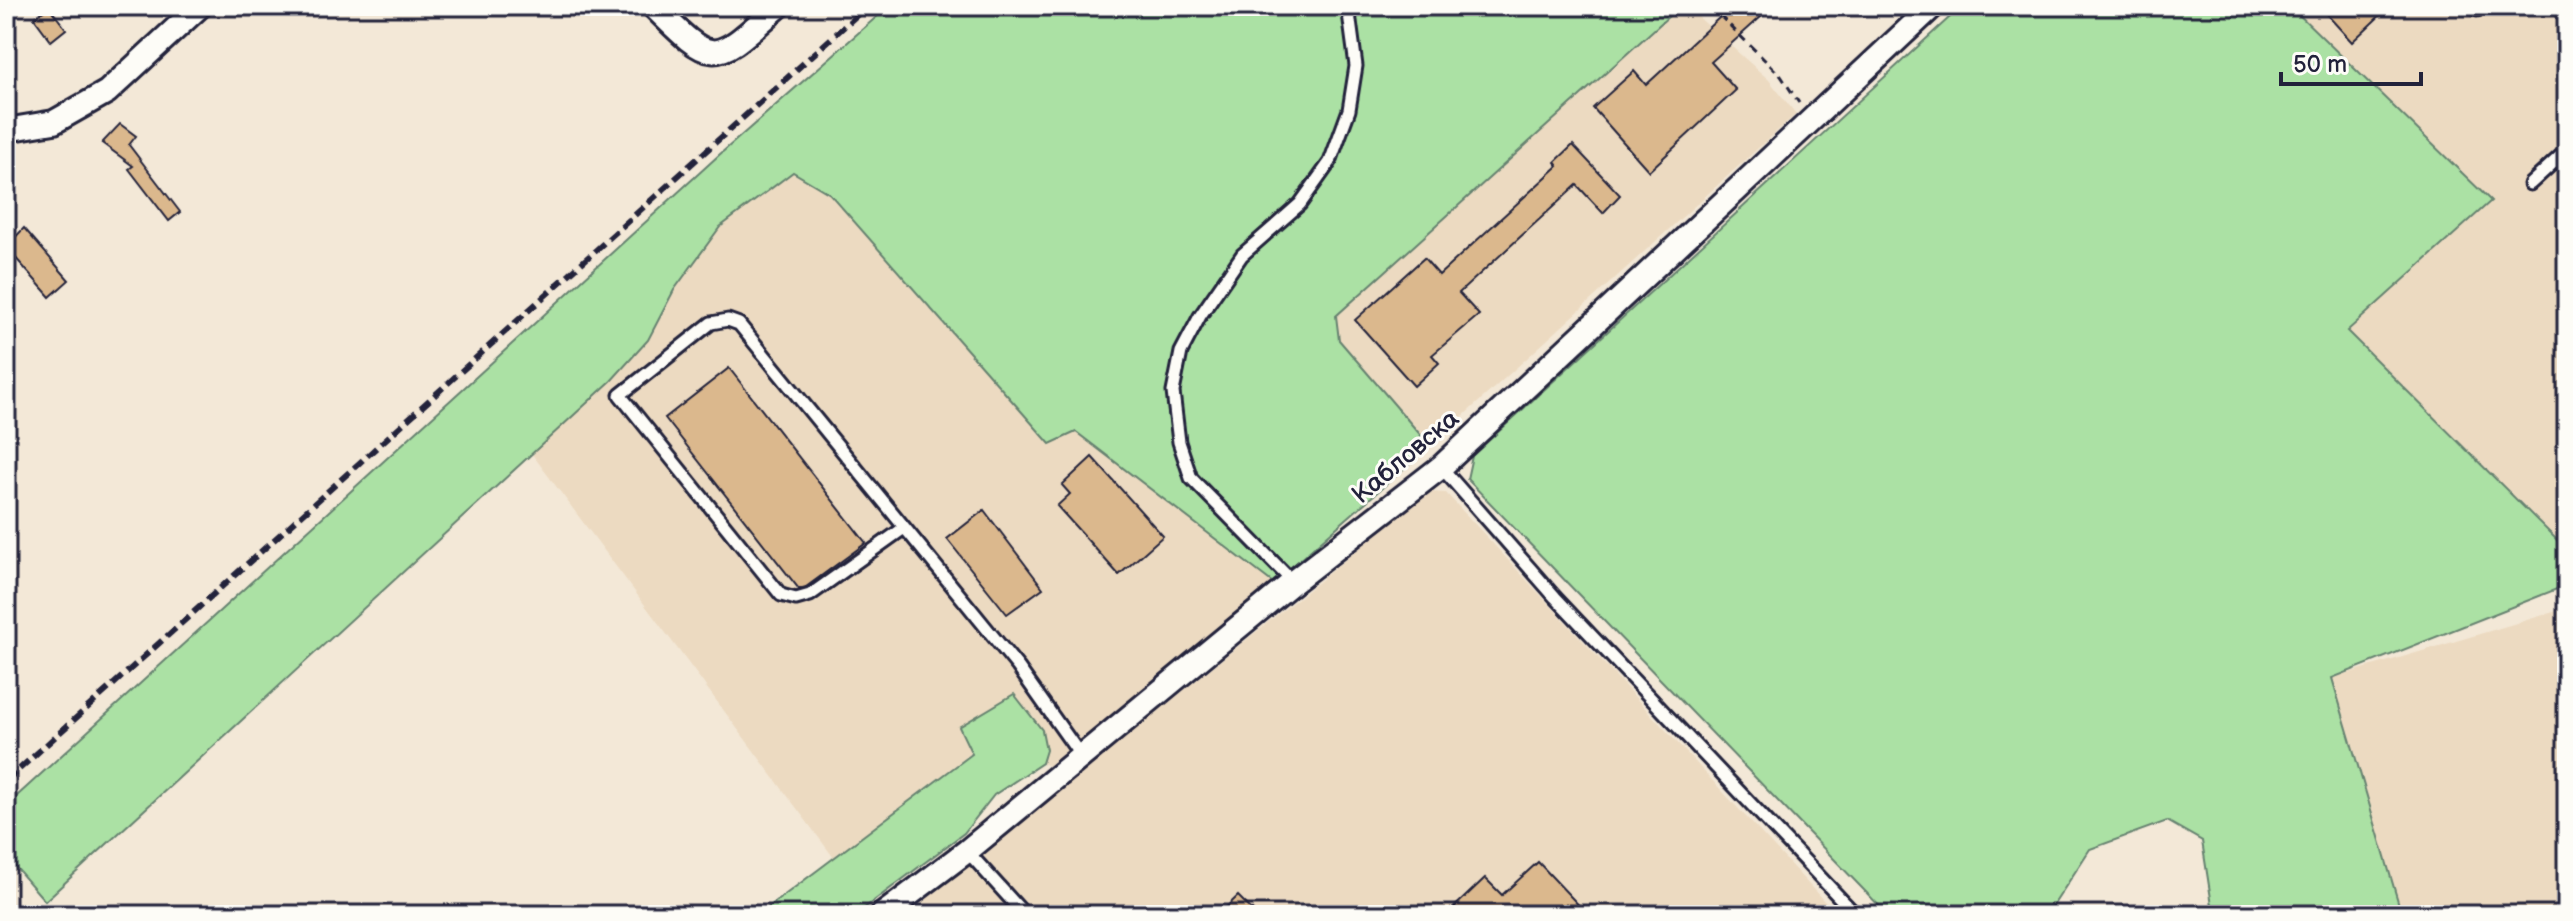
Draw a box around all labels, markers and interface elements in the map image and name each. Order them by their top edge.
scale bar [2281,36,2421,86]
text: 50 m [2293,50,2347,79]
street label: Кабловска [1346,404,1466,511]

